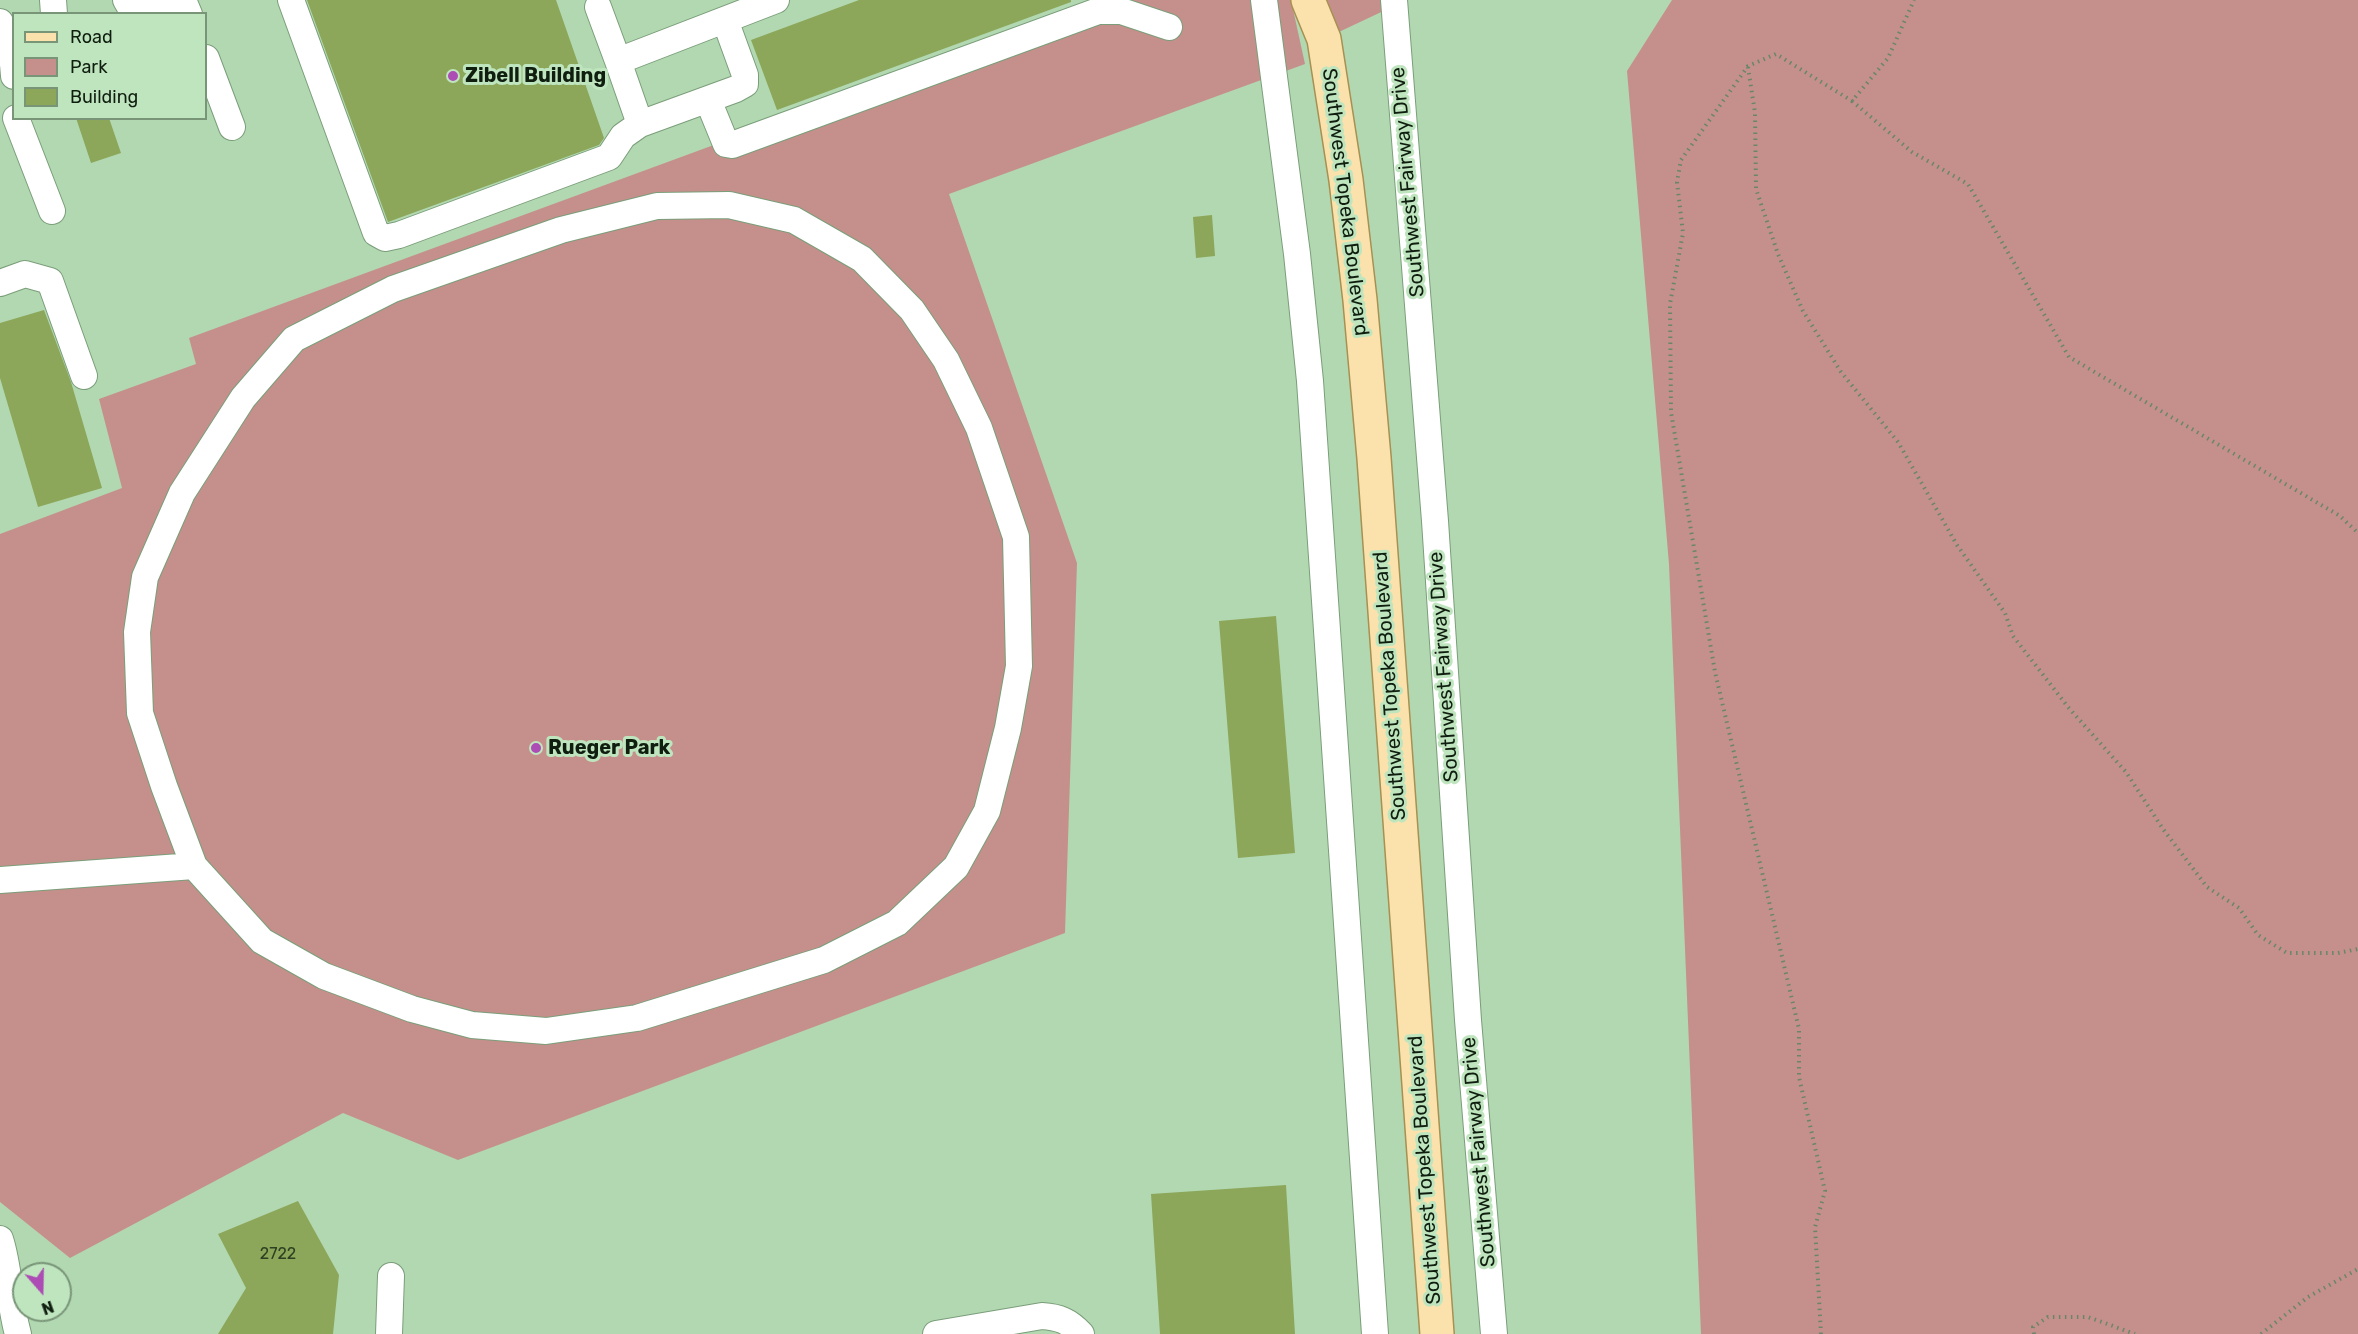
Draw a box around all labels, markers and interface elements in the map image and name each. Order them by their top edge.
legend [12,12,207,120]
text: Road [70,26,113,48]
text: Park [70,56,107,78]
place label: Zibell Building [465,64,606,88]
street label: Southwest Fairway Drive [1386,66,1430,298]
street label: Southwest Topeka Boulevard [1317,67,1373,337]
marker: Zibell Building [446,69,460,83]
text: Building [70,86,138,108]
street label: Southwest Topeka Boulevard [1369,551,1411,821]
street label: Southwest Fairway Drive [1424,551,1464,783]
place label: Rueger Park [548,736,670,760]
marker: Rueger Park [529,741,543,755]
street label: Southwest Topeka Boulevard [1404,1035,1446,1305]
street label: Southwest Fairway Drive [1457,1036,1501,1268]
house number: 2722 [260,1244,296,1264]
north arrow [12,1262,72,1322]
text: N [39,1297,56,1318]

